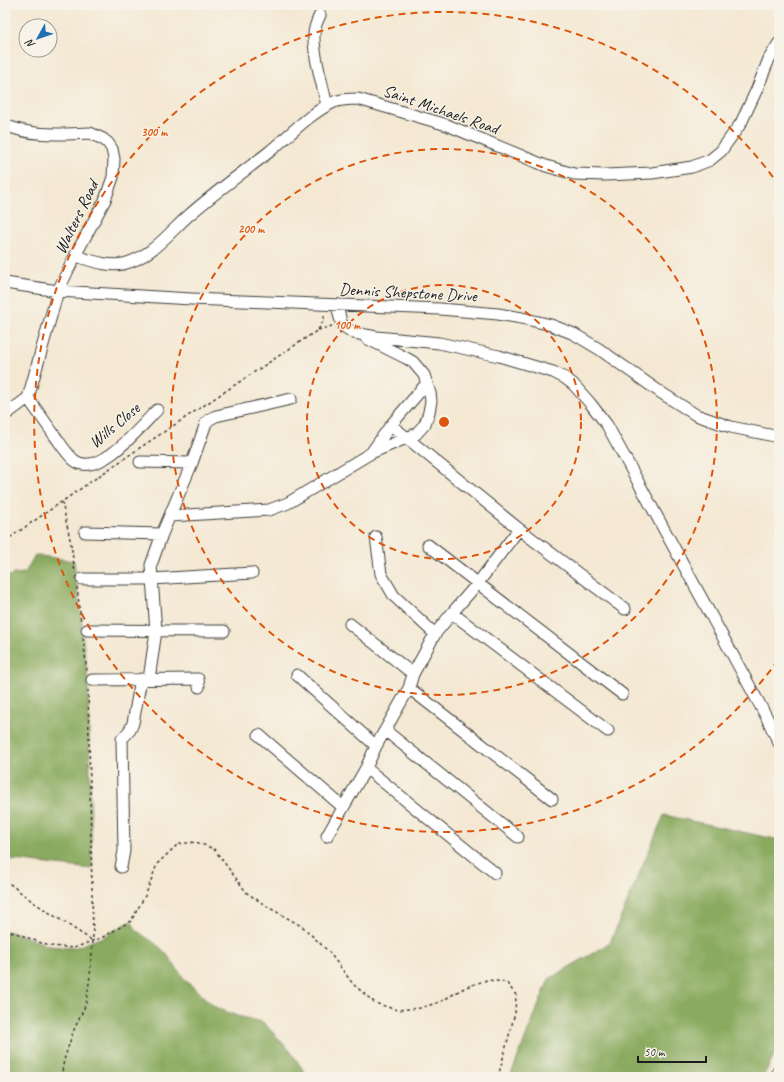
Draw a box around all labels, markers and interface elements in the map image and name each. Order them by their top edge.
north arrow [18,18,58,58]
text: N [21,36,38,52]
street label: Saint Michaels Road [380,80,503,140]
text: 300 m [141,124,168,140]
street label: Walters Road [50,174,105,257]
text: 200 m [238,221,265,237]
street label: Dennis Shepstone Drive [339,278,479,307]
text: 100 m [334,317,361,333]
street label: Wills Close [85,397,145,453]
centre of rings [437,415,451,429]
scale bar [638,1038,706,1064]
text: 50 m [644,1044,666,1060]

